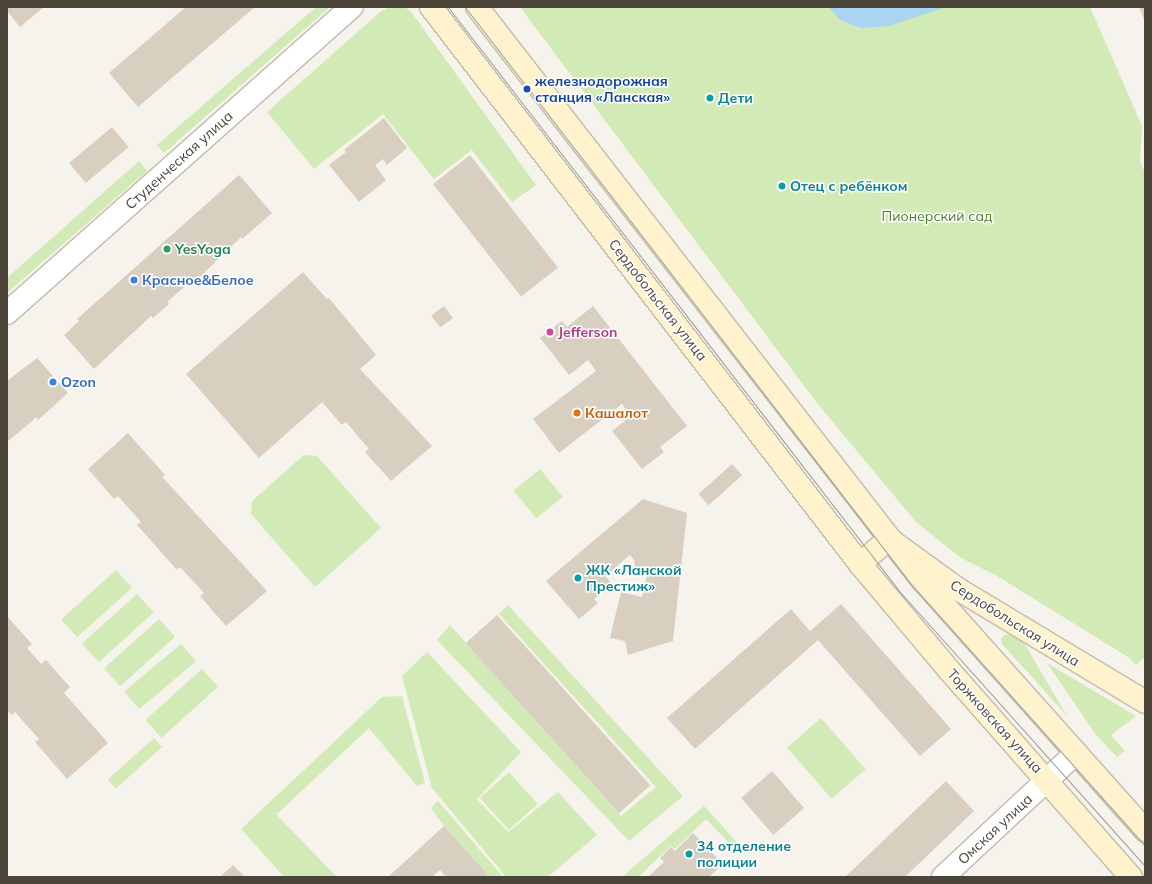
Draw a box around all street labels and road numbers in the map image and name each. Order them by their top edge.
street label: Студенческая улица [122,107,236,213]
street label: Сердобольская улица [605,236,711,364]
street label: Сердобольская улица [947,576,1083,670]
street label: Торжковская улица [944,666,1046,776]
street label: Омская улица [954,790,1036,868]

